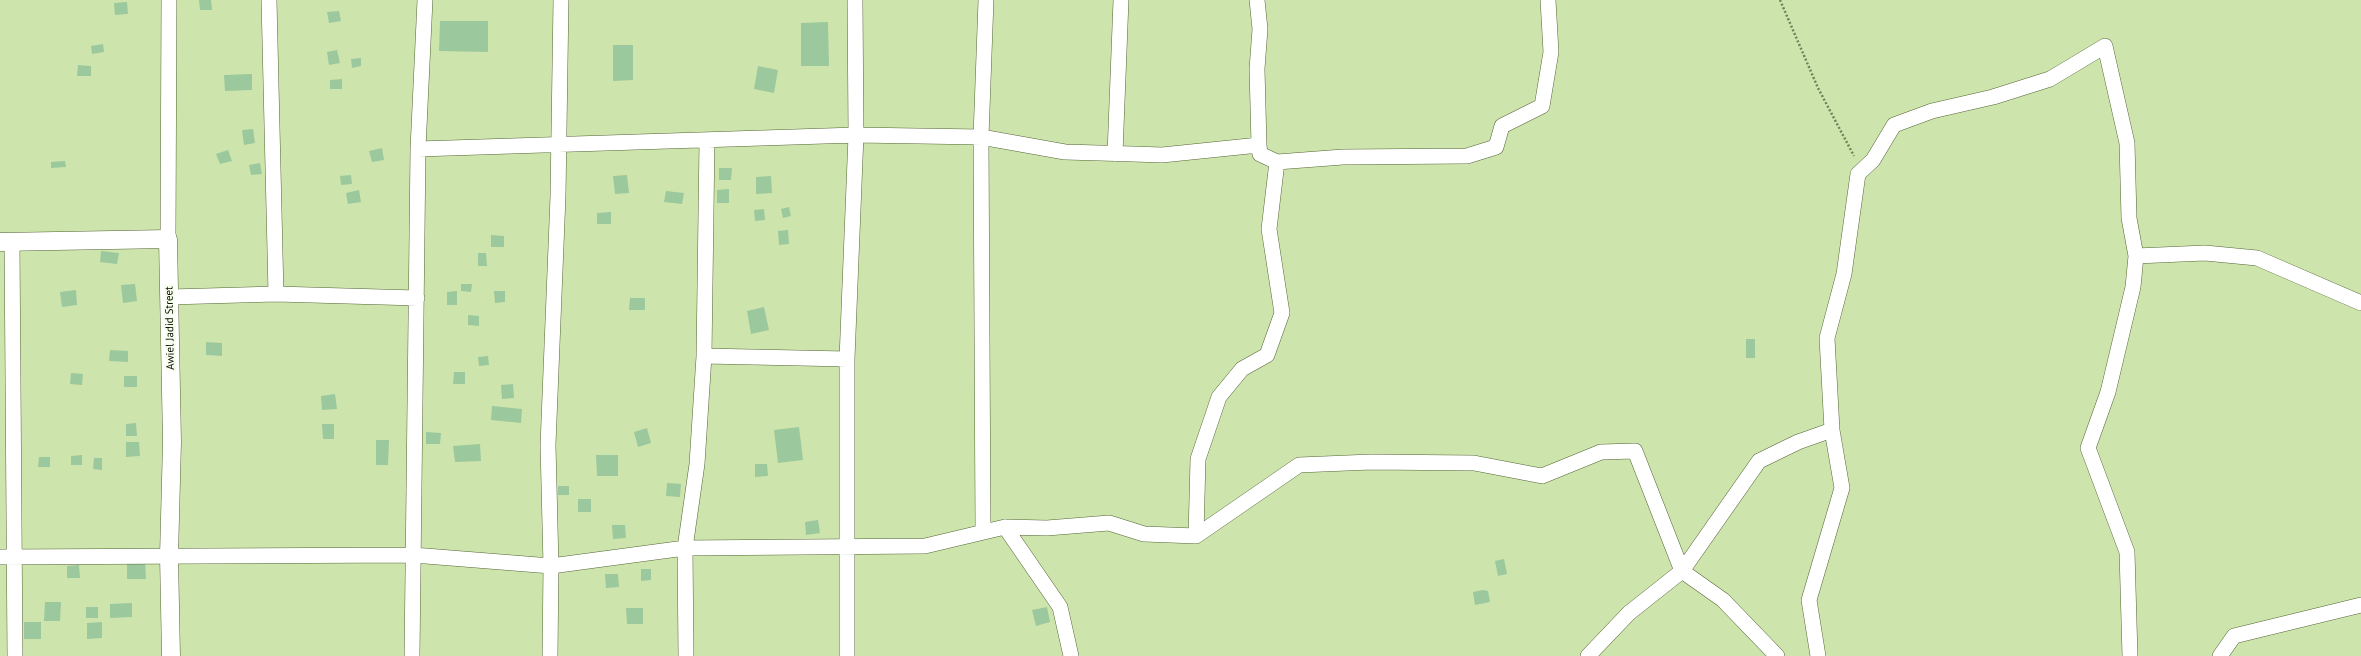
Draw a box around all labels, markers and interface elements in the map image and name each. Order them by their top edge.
street label: Awiel Jadid Street [163,286,177,370]

